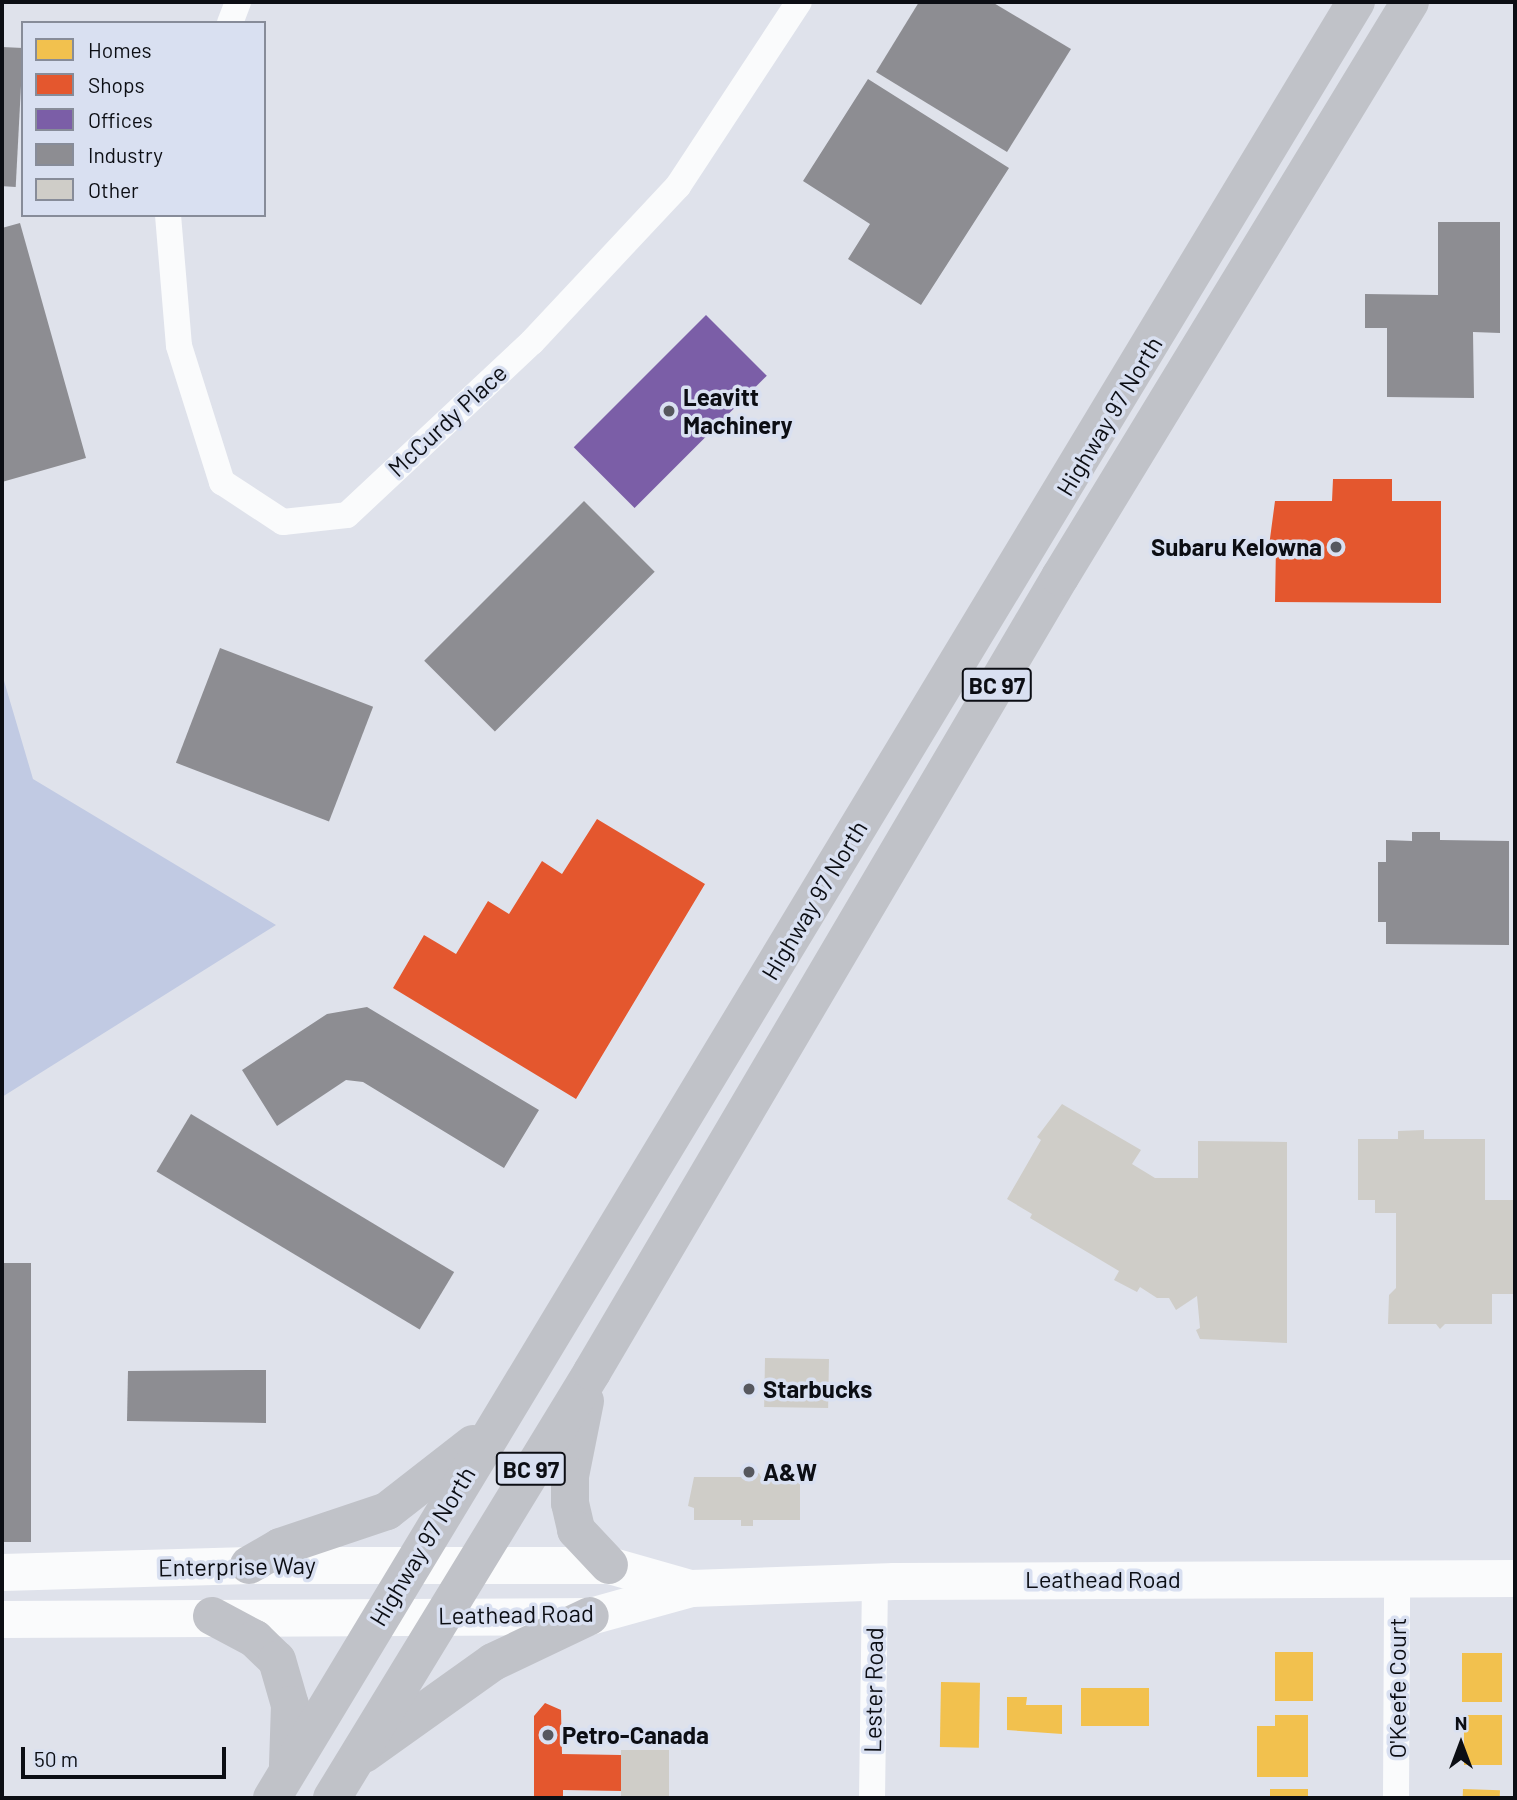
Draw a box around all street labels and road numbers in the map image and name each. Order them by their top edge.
street label: Highway 97 North [1050,331,1168,501]
street label: McCurdy Place [382,358,512,482]
road number: BC 97 [960,666,1034,705]
street label: Highway 97 North [755,815,873,985]
road number: BC 97 [494,1450,568,1488]
street label: Highway 97 North [363,1461,481,1631]
street label: Enterprise Way [158,1550,316,1582]
street label: Leathead Road [1025,1565,1181,1593]
street label: Leathead Road [438,1598,594,1630]
street label: O'Keefe Court [1383,1617,1411,1759]
street label: Lester Road [858,1627,888,1753]

